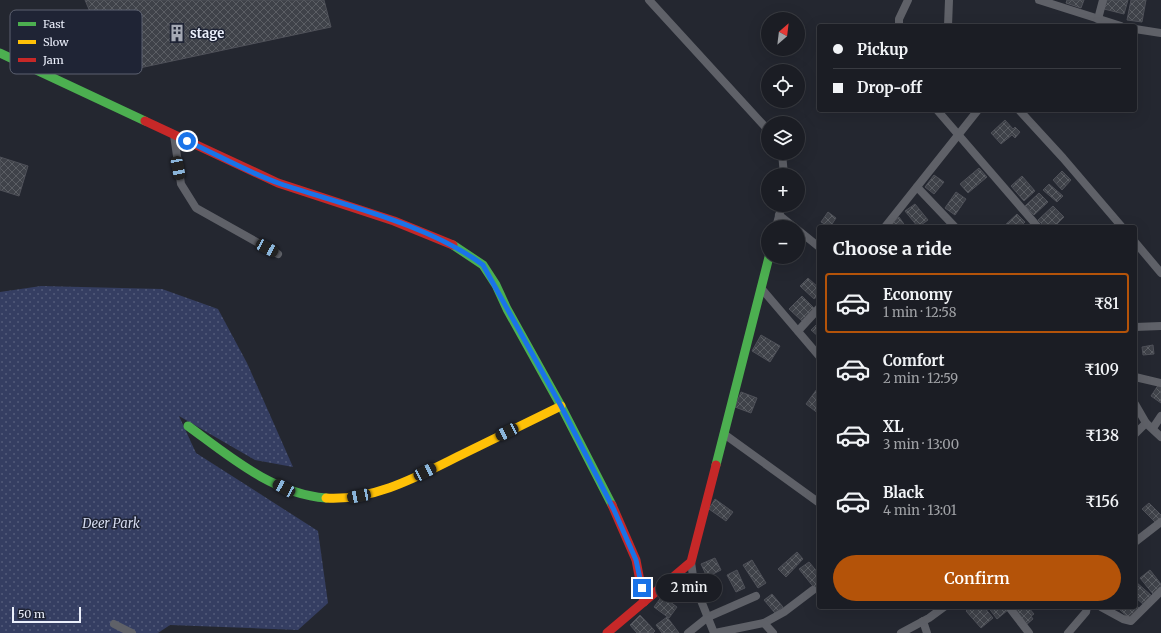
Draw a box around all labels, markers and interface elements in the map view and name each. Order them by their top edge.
legend [10,10,142,74]
north arrow [761,12,805,56]
map controls [761,12,805,264]
text: Fast [43,17,66,31]
building icon: stage [167,23,187,43]
place label: stage [190,25,224,42]
text: Slow [43,35,69,49]
text: Pickup [857,40,908,59]
text: Jam [42,53,64,67]
button: locate [761,64,805,108]
text: Drop-off [857,78,922,97]
button: layers [761,116,805,160]
route start [178,132,196,150]
car [170,155,186,181]
button: + [761,168,805,212]
button: − [761,220,805,264]
car [254,237,280,259]
text: Choose a ride [833,237,952,260]
icon: car [835,285,871,321]
text: Economy [883,285,952,304]
text: ₹81 [1094,294,1119,313]
text: 1 min · 12:58 [883,304,956,321]
icon: car [835,351,871,387]
text: Comfort [883,351,944,370]
text: ₹109 [1084,360,1119,379]
text: 2 min · 12:59 [883,370,958,387]
icon: car [835,417,871,453]
text: XL [883,417,904,436]
car [494,421,520,443]
text: ₹138 [1085,426,1119,445]
text: 3 min · 13:00 [883,436,959,453]
car [412,461,438,483]
car [271,477,297,499]
icon: car [835,483,871,519]
text: Black [883,483,924,502]
car [346,488,372,504]
text: ₹156 [1085,492,1119,511]
text: 4 min · 13:01 [883,502,957,519]
park label: Deer Park [81,515,140,532]
button: Confirm [833,555,1121,601]
callout: 2 min [656,574,722,602]
route end [633,579,651,597]
text: 2 min [671,579,707,596]
scale bar [12,605,81,624]
text: 50 m [18,607,45,621]

